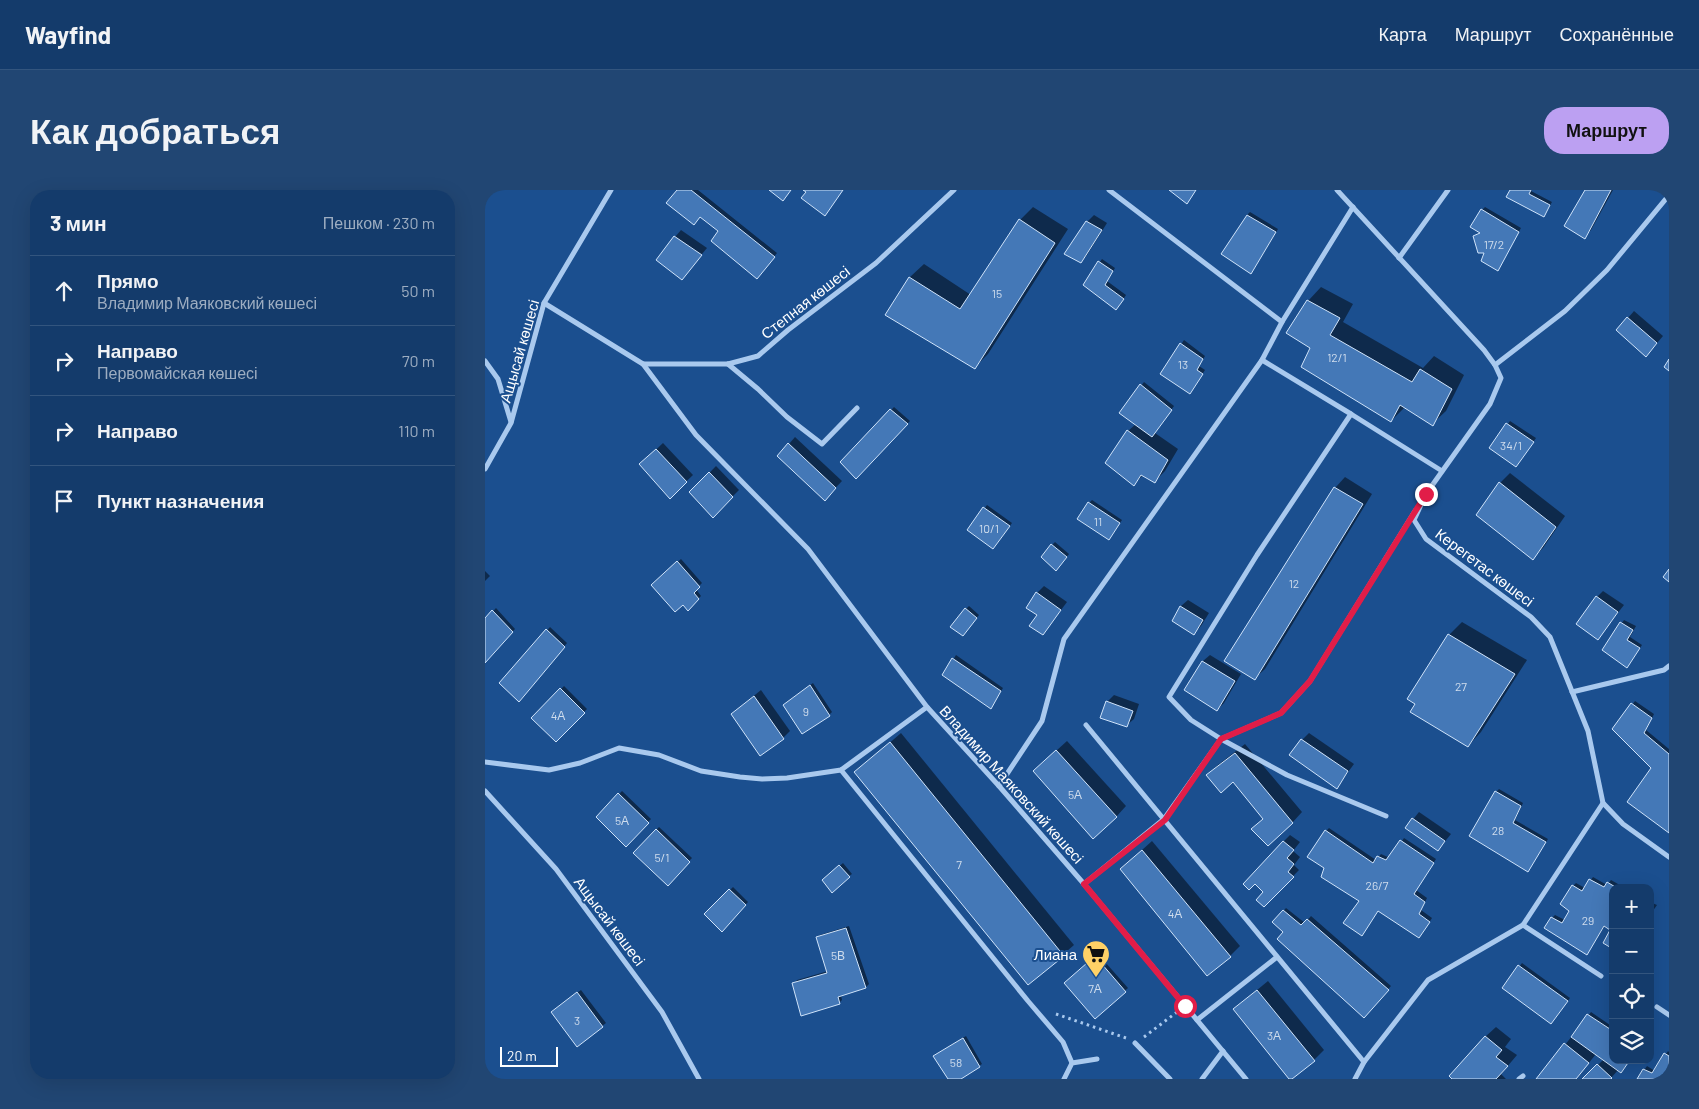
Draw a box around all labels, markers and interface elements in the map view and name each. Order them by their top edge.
text: Wayfind [25,20,111,49]
text: Карта [1379,23,1427,45]
text: Маршрут [1455,23,1531,45]
text: Сохранённые [1559,23,1674,45]
button: Маршрут [1544,107,1669,154]
text: Как добраться [30,109,280,151]
text: 3 мин [50,210,107,235]
text: Пешком · 230 m [323,213,435,232]
house number: 17/2 [1484,237,1504,251]
street label: Степная көшесі [757,262,853,342]
text: Прямо [97,269,159,292]
icon: ahead [50,277,78,305]
text: 50 m [401,281,435,300]
house number: 15 [992,286,1002,300]
text: Владимир Маяковский көшесі [97,293,317,312]
street label: Ащысай көшесі [496,297,542,405]
text: Направо [97,339,178,362]
icon: right [50,347,78,375]
house number: 12/1 [1327,350,1347,364]
text: 70 m [402,351,435,370]
house number: 13 [1178,357,1188,371]
text: Первомайская көшесі [97,363,258,382]
icon: right [50,417,78,445]
text: Направо [97,419,178,442]
text: 110 m [398,421,435,440]
house number: 34/1 [1500,438,1522,452]
route end [1415,483,1438,506]
icon: arrive [50,487,78,515]
text: Пункт назначения [97,489,264,512]
house number: 11 [1094,514,1102,528]
house number: 10/1 [979,521,999,535]
street label: Керегетас көшесі [1432,524,1538,610]
house number: 12 [1289,576,1299,590]
house number: 27 [1455,679,1467,693]
street label: Владимир Маяковский көшесі [936,701,1088,867]
house number: 9 [803,704,809,718]
house number: 4А [551,708,565,722]
house number: 5А [1068,787,1082,801]
house number: 5А [615,813,629,827]
house number: 28 [1492,823,1504,837]
house number: 5/1 [654,850,670,864]
house number: 7 [956,857,962,871]
street label: Ащысай көшесі [571,873,649,969]
house number: 26/7 [1365,878,1389,892]
map controls [1609,884,1654,1064]
button: + [1609,884,1654,929]
house number: 4А [1168,906,1182,920]
house number: 29 [1582,913,1594,927]
button: − [1609,929,1654,974]
supermarket icon: Лиана [1081,939,1111,978]
place label: Лиана [1034,945,1078,963]
house number: 5В [831,948,845,962]
button: locate [1609,974,1654,1019]
house number: 7А [1088,981,1102,995]
route start [1174,995,1197,1018]
house number: 3 [574,1013,580,1027]
button: layers [1609,1019,1654,1064]
house number: 3А [1267,1028,1281,1042]
scale bar [500,1044,557,1067]
text: 20 m [507,1047,537,1064]
house number: 58 [950,1055,962,1069]

